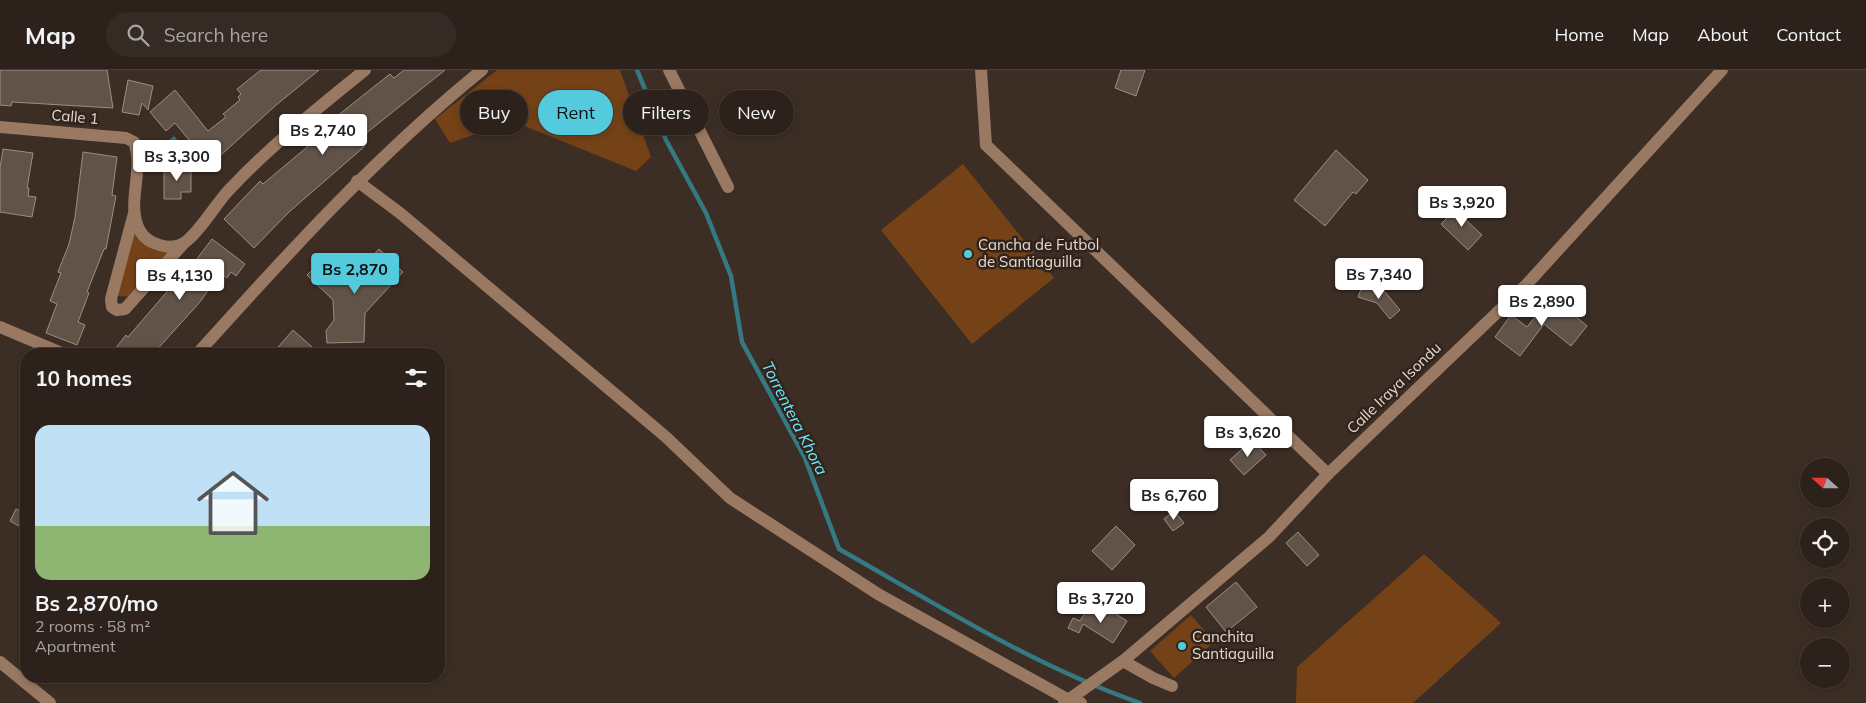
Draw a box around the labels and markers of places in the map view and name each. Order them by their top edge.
pin: Bs 2,740 [271,114,375,156]
pin: Bs 3,300 [125,140,229,182]
pin: Bs 3,920 [1410,186,1514,228]
place label: Cancha de Futbol de Santiaguilla [978,235,1099,271]
marker: Cancha de Futbol de Santiaguilla [962,248,974,260]
pin: Bs 2,870 [303,252,407,295]
pin: Bs 4,130 [128,258,232,301]
pin: Bs 7,340 [1327,258,1431,300]
pin: Bs 2,890 [1490,284,1594,327]
pin: Bs 3,620 [1196,416,1300,458]
pin: Bs 6,760 [1122,478,1226,521]
pin: Bs 3,720 [1049,582,1153,624]
place label: Canchita Santiaguilla [1192,627,1274,663]
marker: Canchita Santiaguilla [1176,640,1188,652]

